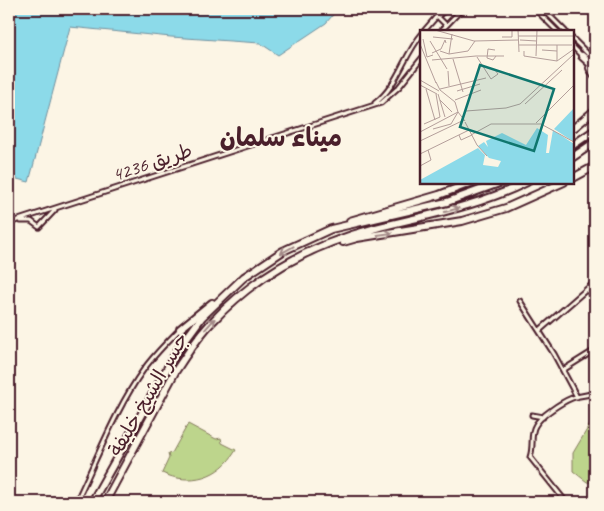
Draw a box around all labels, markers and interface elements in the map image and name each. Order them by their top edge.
inset map [420,30,574,184]
district label: ميناء سلمان [220,122,342,154]
street label: طريق 4236 [109,138,195,187]
one-way arrow [443,205,459,214]
one-way arrow [377,229,393,239]
one-way arrow [279,245,294,255]
one-way arrow [204,318,216,331]
street label: جسر الشيخ خليفة [103,328,195,461]

